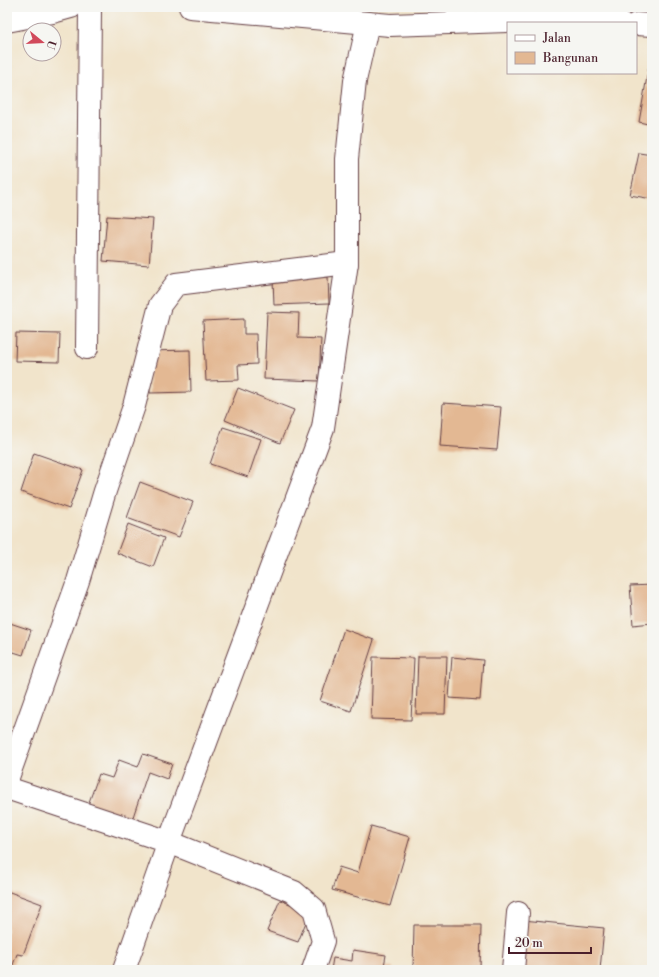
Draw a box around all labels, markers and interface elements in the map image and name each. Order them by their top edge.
north arrow [22,22,62,62]
legend [507,22,637,74]
text: Jalan [542,31,571,46]
text: U [42,39,59,51]
text: Bangunan [542,51,598,66]
scale bar [509,929,591,955]
text: 20 m [515,936,543,951]

